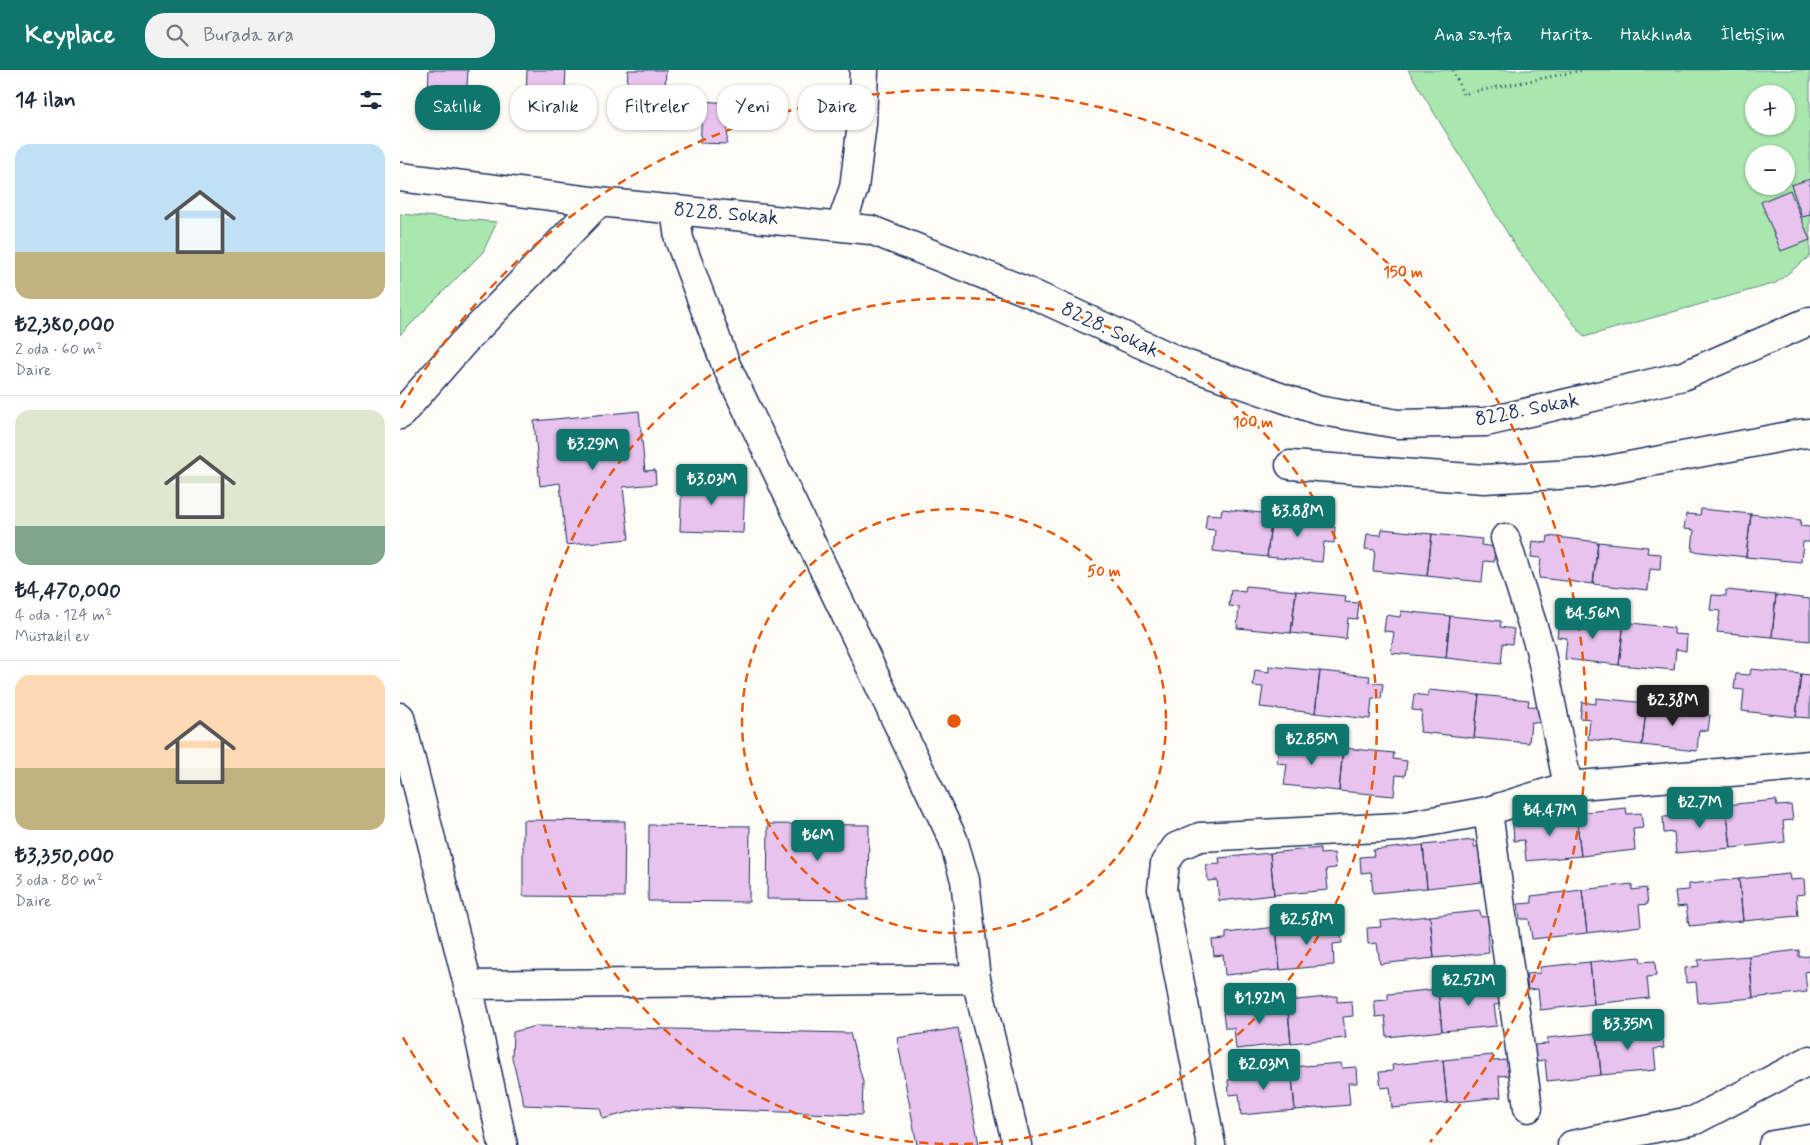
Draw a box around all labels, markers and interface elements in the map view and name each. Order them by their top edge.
search box [145,13,495,58]
text: Keyplace [25,20,115,51]
icon: search [163,21,191,49]
text: Burada ara [203,23,294,48]
text: Ana sayfa [1434,23,1513,47]
text: Harita [1541,23,1592,47]
text: Hakkında [1620,23,1693,47]
text: İletişim [1721,23,1785,47]
chip: Satılık [415,85,500,130]
chip: Kiralık [510,85,597,130]
chip: Filtreler [607,85,707,130]
chip: Yeni [717,85,788,130]
chip: Daire [798,85,875,130]
map controls [1745,85,1795,195]
button: + [1745,85,1795,135]
text: 14 ilan [15,86,76,114]
icon: filters [357,86,385,114]
button: − [1745,145,1795,195]
icon: home [155,177,245,267]
street label: 8228. Sokak [672,196,780,232]
text: 150 m [1383,263,1423,283]
street label: 8228. Sokak [1057,296,1163,364]
text: ₺2,380,000 [15,311,115,339]
text: 2 oda · 60 m² [15,339,103,360]
text: Daire [15,360,51,381]
street label: 8228. Sokak [1473,387,1581,433]
text: 100 m [1233,413,1273,433]
pin: ₺3.29M [552,428,634,471]
text: ₺3.29M [567,434,619,455]
icon: home [155,442,245,532]
pin: ₺3.03M [671,464,753,506]
text: ₺3.03M [687,469,737,490]
pin: ₺3.88M [1257,496,1339,538]
text: ₺3.88M [1272,501,1324,522]
text: 50 m [1087,562,1121,582]
text: ₺4,470,000 [15,577,121,605]
pin: ₺4.56M [1552,598,1634,640]
text: ₺4.56M [1566,603,1620,624]
text: 4 oda · 124 m² [15,605,112,626]
text: Müstakil ev [15,626,89,647]
pin: ₺2.38M [1632,684,1714,727]
text: ₺2.38M [1648,690,1698,711]
icon: home [155,707,245,797]
centre of rings [945,712,963,730]
pin: ₺2.85M [1271,724,1353,766]
text: ₺2.85M [1286,729,1338,750]
pin: ₺2.7M [1665,786,1735,829]
text: ₺2.7M [1678,792,1722,813]
pin: ₺4.47M [1509,794,1591,837]
text: ₺4.47M [1523,800,1577,821]
pin: ₺6M [794,820,842,862]
text: ₺6M [802,825,834,846]
text: ₺3,350,000 [15,842,114,870]
text: 3 oda · 80 m² [15,870,103,891]
text: Daire [15,891,51,912]
pin: ₺2.58M [1266,904,1348,946]
text: ₺2.58M [1281,909,1333,930]
pin: ₺2.52M [1428,964,1510,1007]
text: ₺2.52M [1443,970,1495,991]
pin: ₺1.92M [1219,982,1301,1025]
text: ₺1.92M [1235,988,1285,1009]
pin: ₺3.35M [1587,1008,1669,1051]
text: ₺3.35M [1603,1014,1653,1035]
pin: ₺2.03M [1223,1048,1305,1091]
text: ₺2.03M [1239,1054,1289,1075]

